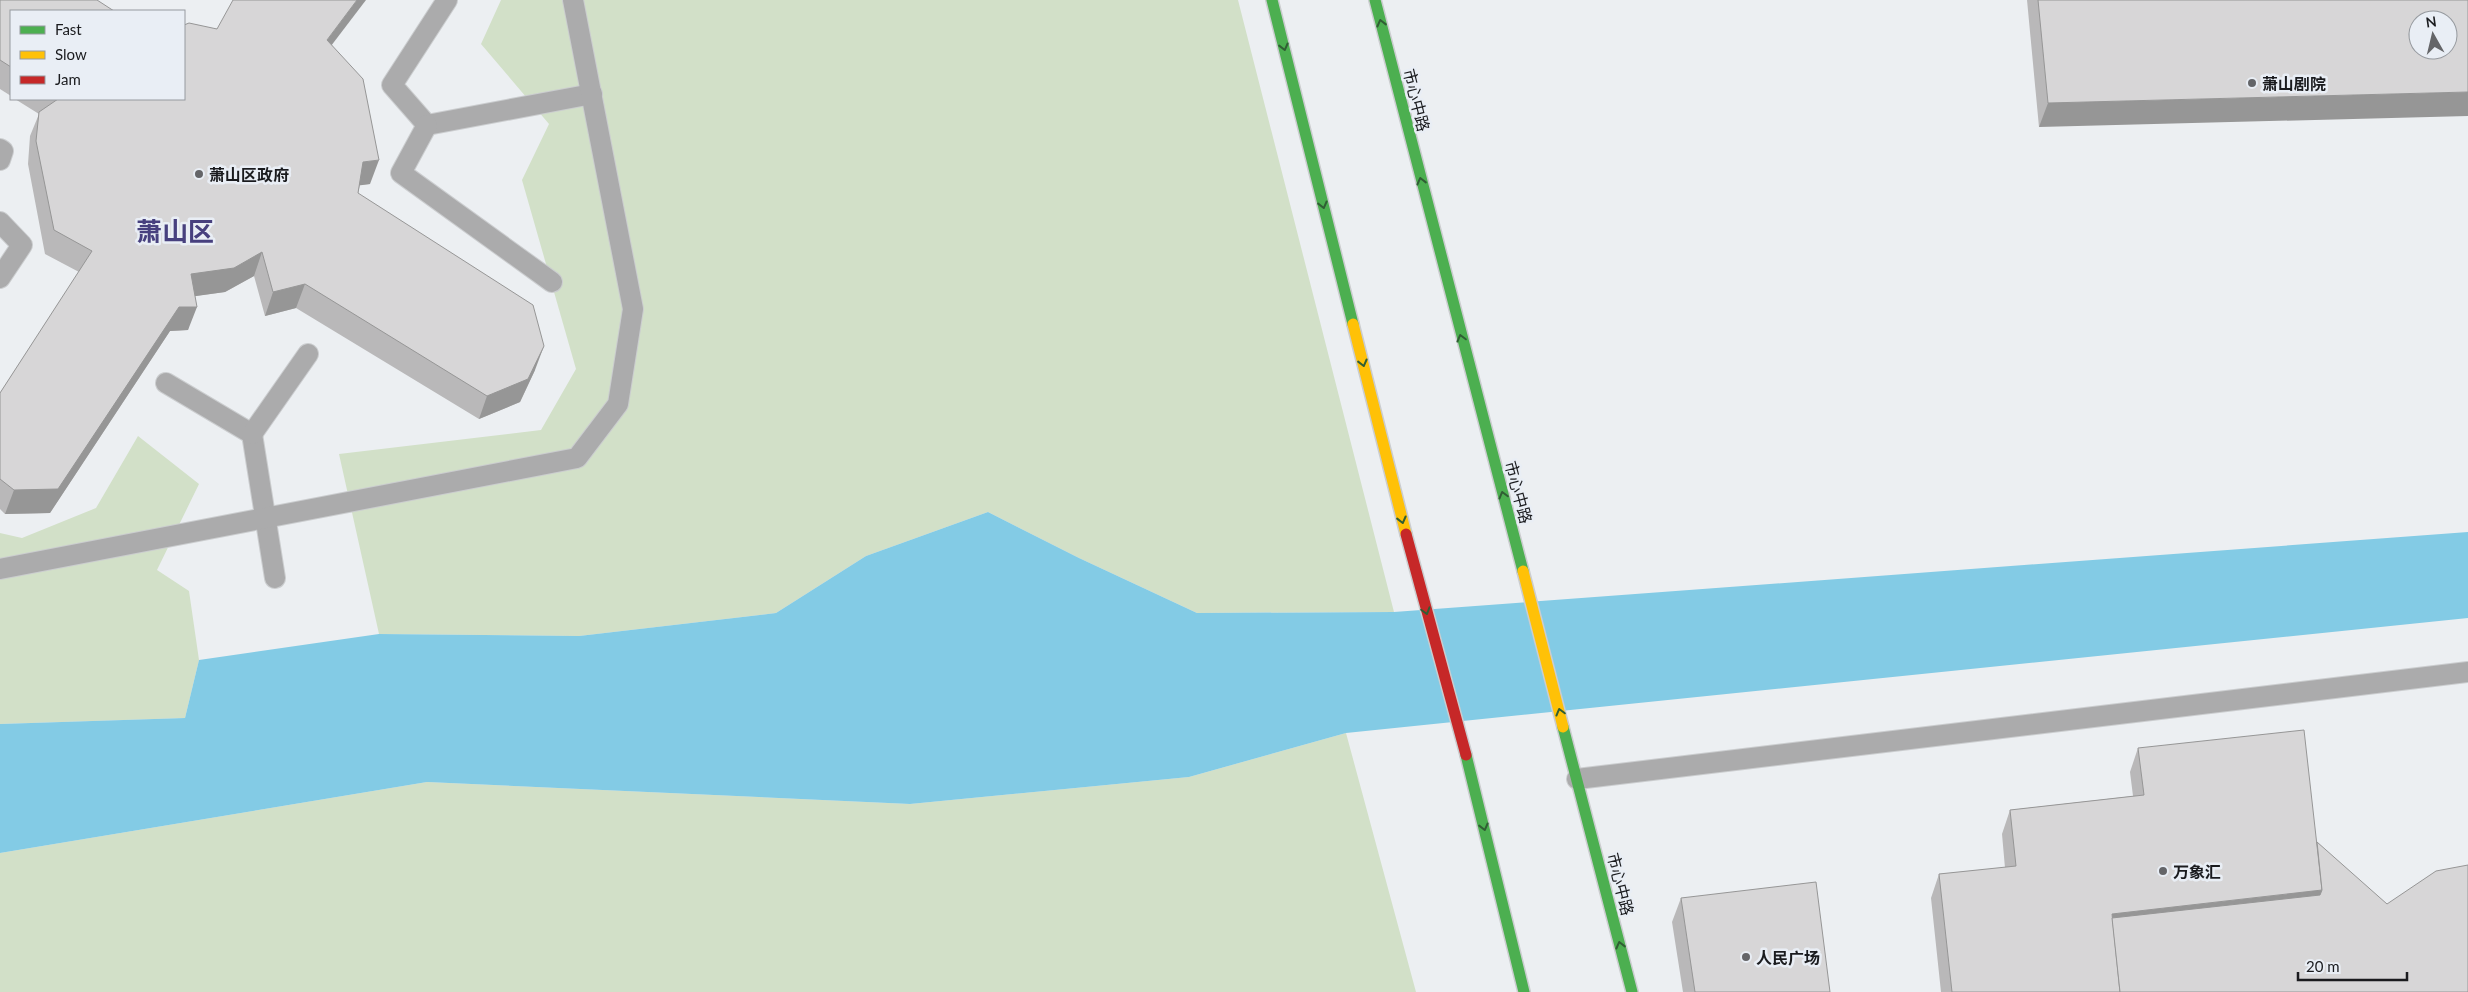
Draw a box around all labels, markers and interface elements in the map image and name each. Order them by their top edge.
legend [10,10,185,100]
north arrow [2408,10,2458,60]
text: N [2425,12,2438,31]
one-way arrow [1376,19,1387,28]
text: Fast [55,20,82,38]
one-way arrow [1278,43,1289,52]
text: Slow [55,45,87,63]
street label: 市心中路 [1400,67,1434,133]
text: Jam [55,70,81,88]
place label: 萧山剧院 [2262,74,2326,93]
marker: 萧山剧院 [2246,77,2258,89]
place label: 萧山区政府 [209,165,289,184]
marker: 萧山区政府 [193,168,205,180]
one-way arrow [1416,176,1427,185]
one-way arrow [1317,200,1328,209]
district label: 萧山区 [136,215,214,247]
one-way arrow [1457,335,1467,343]
one-way arrow [1357,358,1368,367]
street label: 市心中路 [1502,459,1536,525]
one-way arrow [1498,491,1509,500]
one-way arrow [1396,516,1407,525]
one-way arrow [1420,607,1431,615]
one-way arrow [1555,708,1566,716]
one-way arrow [1478,822,1489,831]
street label: 市心中路 [1604,851,1638,917]
place label: 万象汇 [2173,862,2221,881]
marker: 万象汇 [2157,865,2169,877]
one-way arrow [1615,941,1625,949]
place label: 人民广场 [1756,948,1820,967]
scale bar [2298,950,2407,982]
marker: 人民广场 [1740,951,1752,963]
text: 20 m [2306,957,2340,975]

